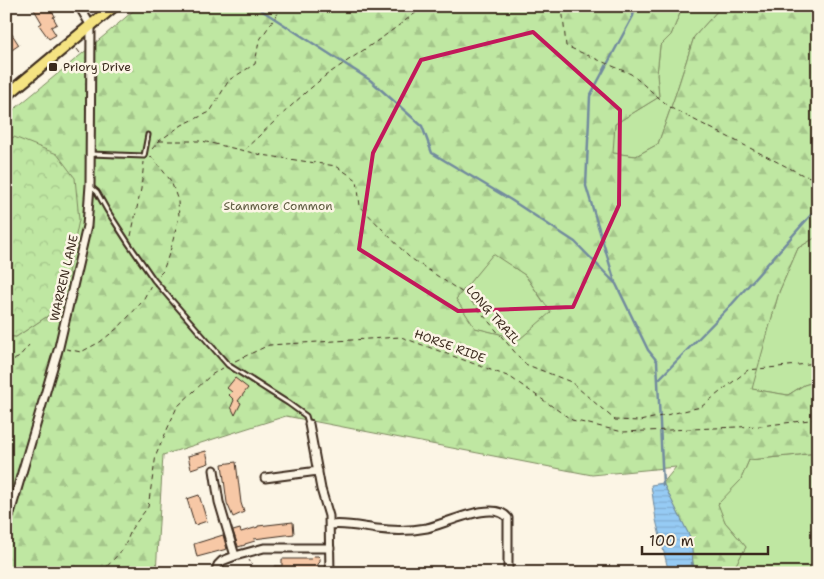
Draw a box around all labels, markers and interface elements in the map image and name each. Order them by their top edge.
place label: Priory Drive [63,59,131,75]
marker: Priory Drive [47,61,59,73]
park label: Stanmore Common [223,198,333,214]
street label: WARREN LANE [46,233,82,323]
street label: LONG TRAIL [462,282,524,348]
street label: HORSE RIDE [412,326,488,366]
scale bar [642,524,768,556]
text: 100 m [649,531,694,551]

